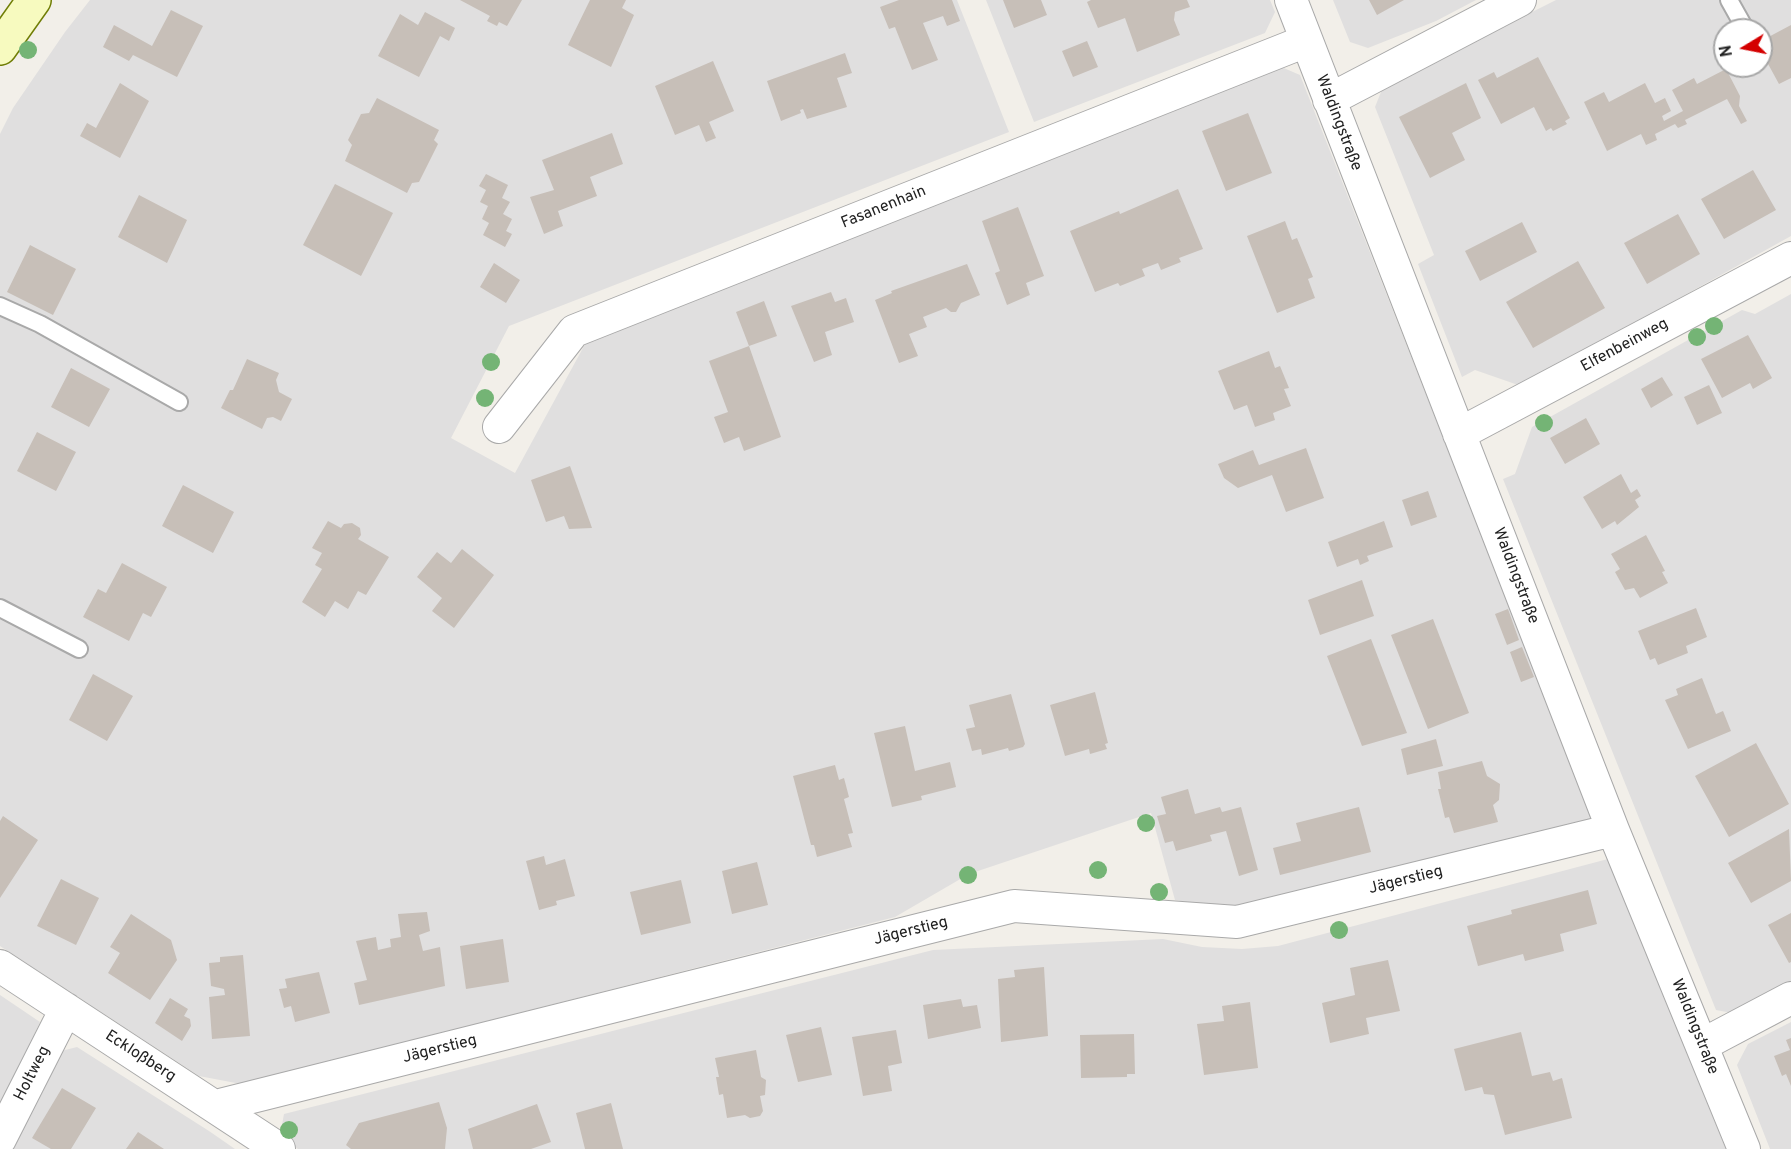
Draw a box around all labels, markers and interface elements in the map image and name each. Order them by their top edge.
north arrow [1713,18,1773,78]
text: N [1716,43,1738,58]
street label: Waldingstraße [1311,72,1365,174]
street label: Fasanenhain [839,182,929,234]
street label: Elfenbeinweg [1578,315,1672,377]
street label: Waldingstraße [1488,525,1542,627]
street label: Jägerstieg [1367,862,1445,900]
street label: Jägerstieg [872,913,950,951]
street label: Waldingstraße [1666,976,1722,1078]
street label: Eckloßberg [101,1027,179,1087]
street label: Jägerstieg [401,1031,479,1069]
street label: Holtweg [11,1043,55,1105]

